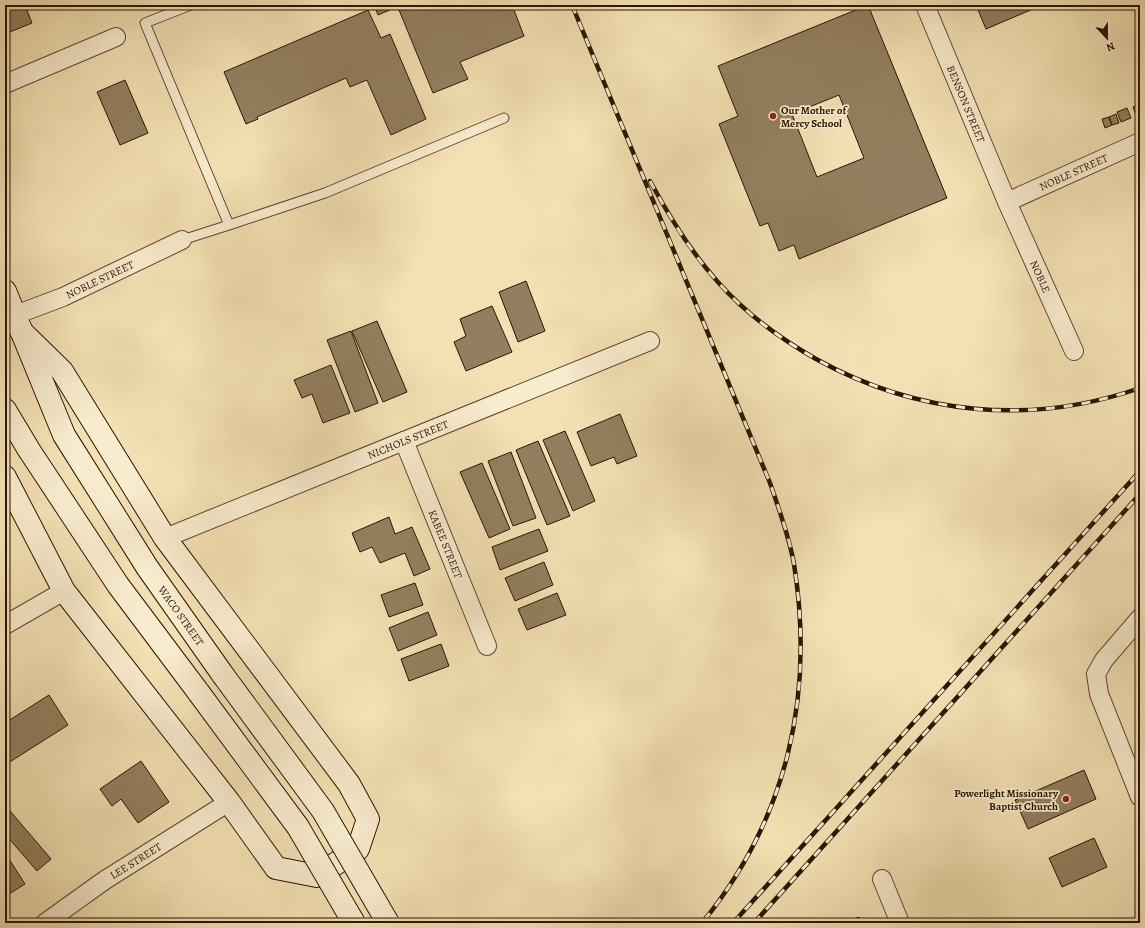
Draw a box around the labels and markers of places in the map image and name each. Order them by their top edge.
place label: Our Mother of Mercy School [781,103,848,131]
marker: Our Mother of Mercy School [768,111,778,121]
place label: Powerlight Missionary Baptist Church [954,786,1059,814]
marker: Powerlight Missionary Baptist Church [1061,794,1071,804]

